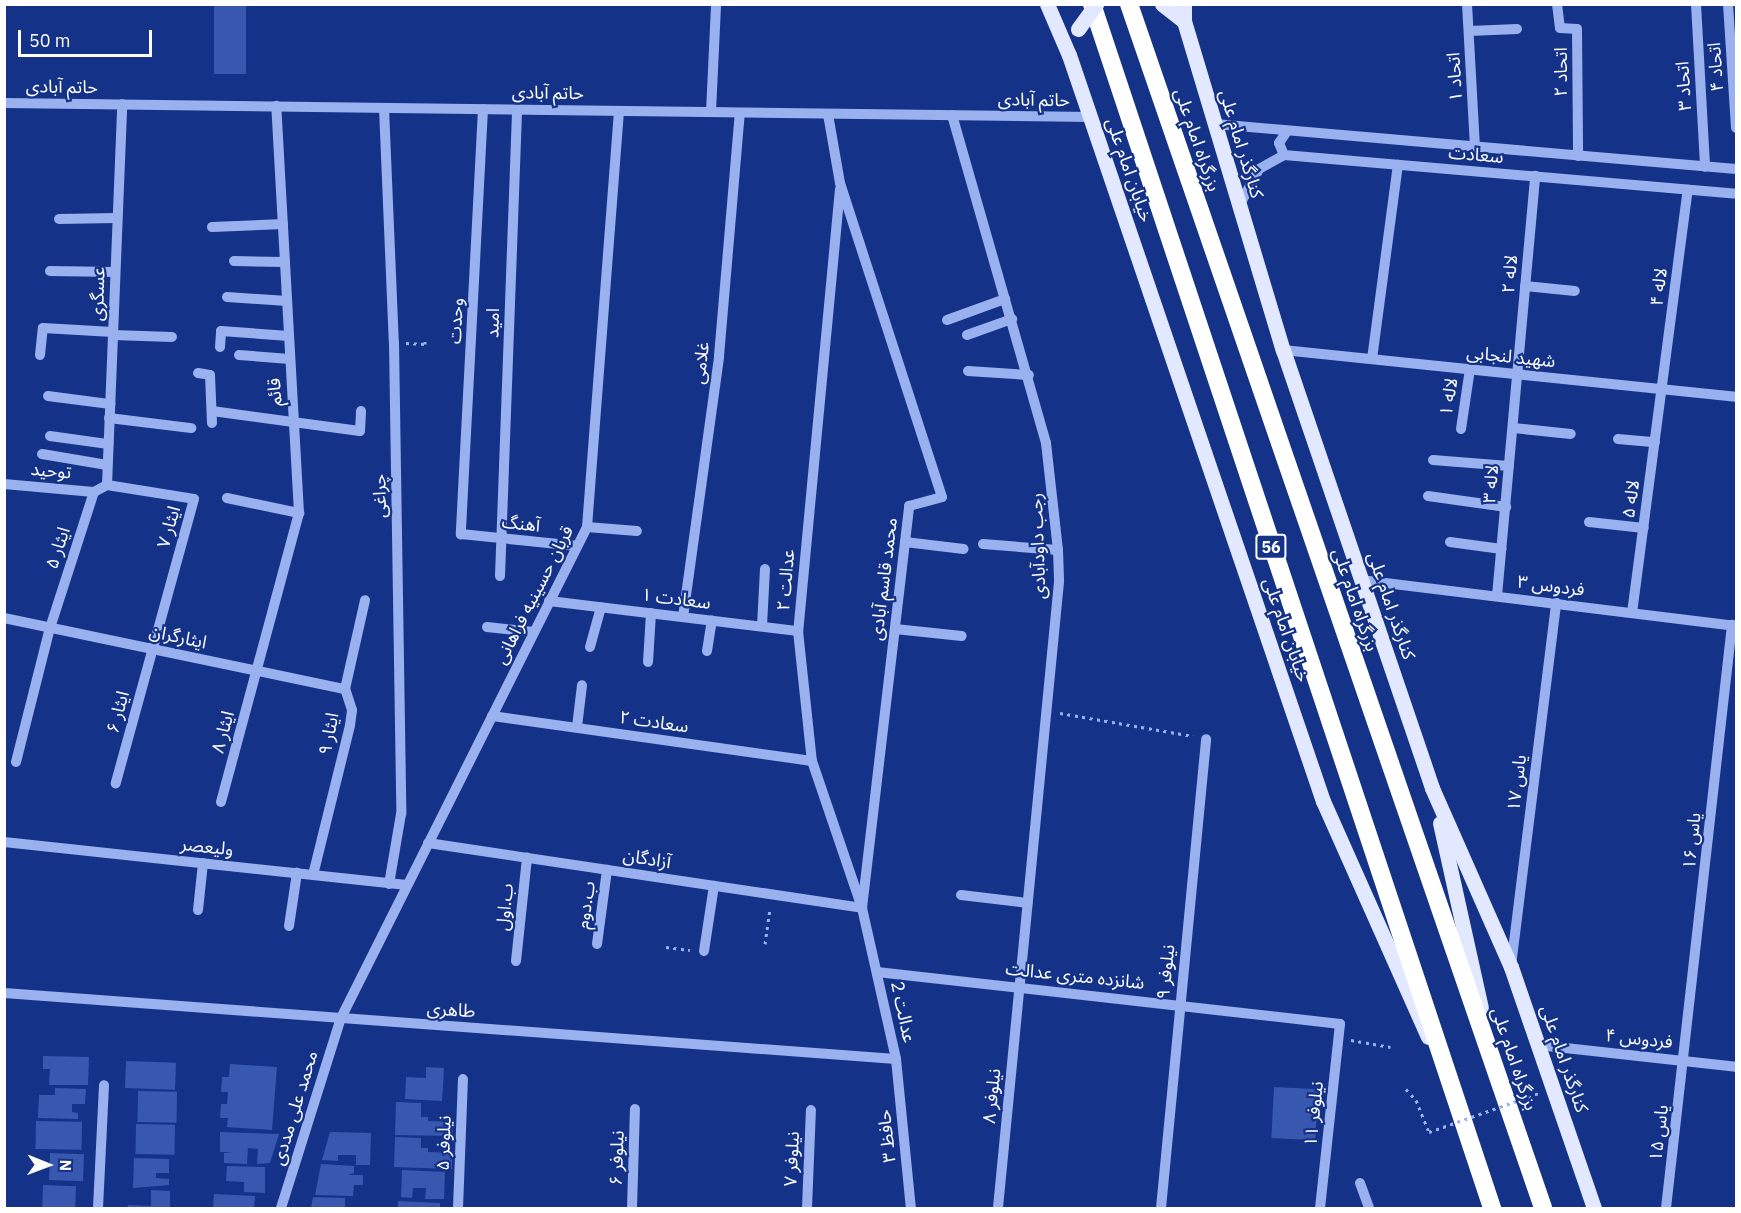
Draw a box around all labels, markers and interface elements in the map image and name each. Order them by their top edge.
scale bar [21,18,154,56]
text: 50 m [29,29,71,52]
street label: اتحاد ۴ [1703,42,1729,92]
street label: اتحاد ۲ [1550,47,1572,97]
street label: اتحاد ۱ [1443,52,1467,102]
street label: اتحاد ۳ [1672,61,1696,111]
street label: حاتم آبادی [26,76,98,98]
street label: حاتم آبادی [512,82,584,104]
street label: بزرگراه امام علی [1169,86,1225,194]
street label: کنارگذر امام علی [1214,87,1268,201]
street label: حاتم آبادی [998,89,1070,111]
street label: خیابان امام علی [1101,115,1157,225]
street label: سعادت [1448,142,1504,168]
street label: لاله ۲ [1498,254,1522,294]
street label: عسگری [86,266,110,322]
street label: لاله ۴ [1646,267,1672,307]
street label: وحدت [444,297,468,345]
street label: امید [482,308,504,338]
street label: غلامی [688,341,714,385]
street label: شهید لنجابی [1465,342,1557,372]
street label: لاله ۱ [1435,376,1463,418]
street label: قائم [263,377,287,407]
street label: توحید [30,458,72,484]
street label: لاله ۳ [1479,464,1503,504]
street label: چراغی [369,474,391,518]
street label: لاله ۵ [1618,478,1644,520]
street label: رجب داودآبادی [1025,492,1051,600]
street label: ایثار ۷ [153,503,185,551]
street label: آهنگ [501,511,541,537]
street label: محمد قاسم آبادی [866,516,902,642]
street label: قربان حسینیه فراهانی [490,522,578,668]
street label: ایثار ۵ [41,524,75,572]
road number: 56 [1254,534,1288,560]
street label: بزرگراه امام علی [1327,546,1383,654]
street label: عدالت ۲ [773,548,799,612]
street label: کنارگذر امام علی [1363,549,1419,663]
street label: فردوس ۳ [1516,571,1586,601]
street label: خیابان امام علی [1258,575,1314,685]
street label: سعادت ۱ [640,584,712,614]
street label: ایثارگران [147,620,209,654]
street label: ایثار ۶ [102,689,134,735]
street label: سعادت ۲ [618,706,690,738]
street label: ایثار ۸ [207,709,239,755]
street label: ایثار ۹ [314,711,344,757]
street label: یاس ۱۷ [1503,753,1531,813]
street label: یاس ۱۶ [1678,811,1706,871]
street label: ولیعصر [180,833,234,861]
street label: آزادگان [621,845,673,873]
street label: ب.دوم [572,880,600,930]
street label: ب.اول [492,882,518,932]
street label: نیلوفر ۹ [1152,943,1180,1001]
street label: شانزده متری عدالت [1005,958,1145,994]
street label: عدالت 2 [886,979,920,1045]
street label: طاهری [426,998,476,1022]
street label: کنارگذر امام علی [1536,1002,1592,1116]
street label: بزرگراه امام علی [1486,1005,1542,1113]
street label: فردوس ۴ [1604,1025,1674,1053]
street label: محمد علی مددی [267,1048,323,1168]
street label: نیلوفر ۸ [978,1067,1006,1125]
street label: نیلوفر ۱۱ [1300,1080,1328,1148]
street label: یاس ۱۵ [1645,1103,1673,1163]
street label: حافظ ۳ [873,1108,901,1164]
street label: نیلوفر ۵ [432,1115,456,1171]
street label: نیلوفر ۶ [605,1130,629,1186]
street label: نیلوفر ۷ [780,1131,804,1187]
north arrow [18,1135,78,1195]
text: N [56,1159,76,1171]

